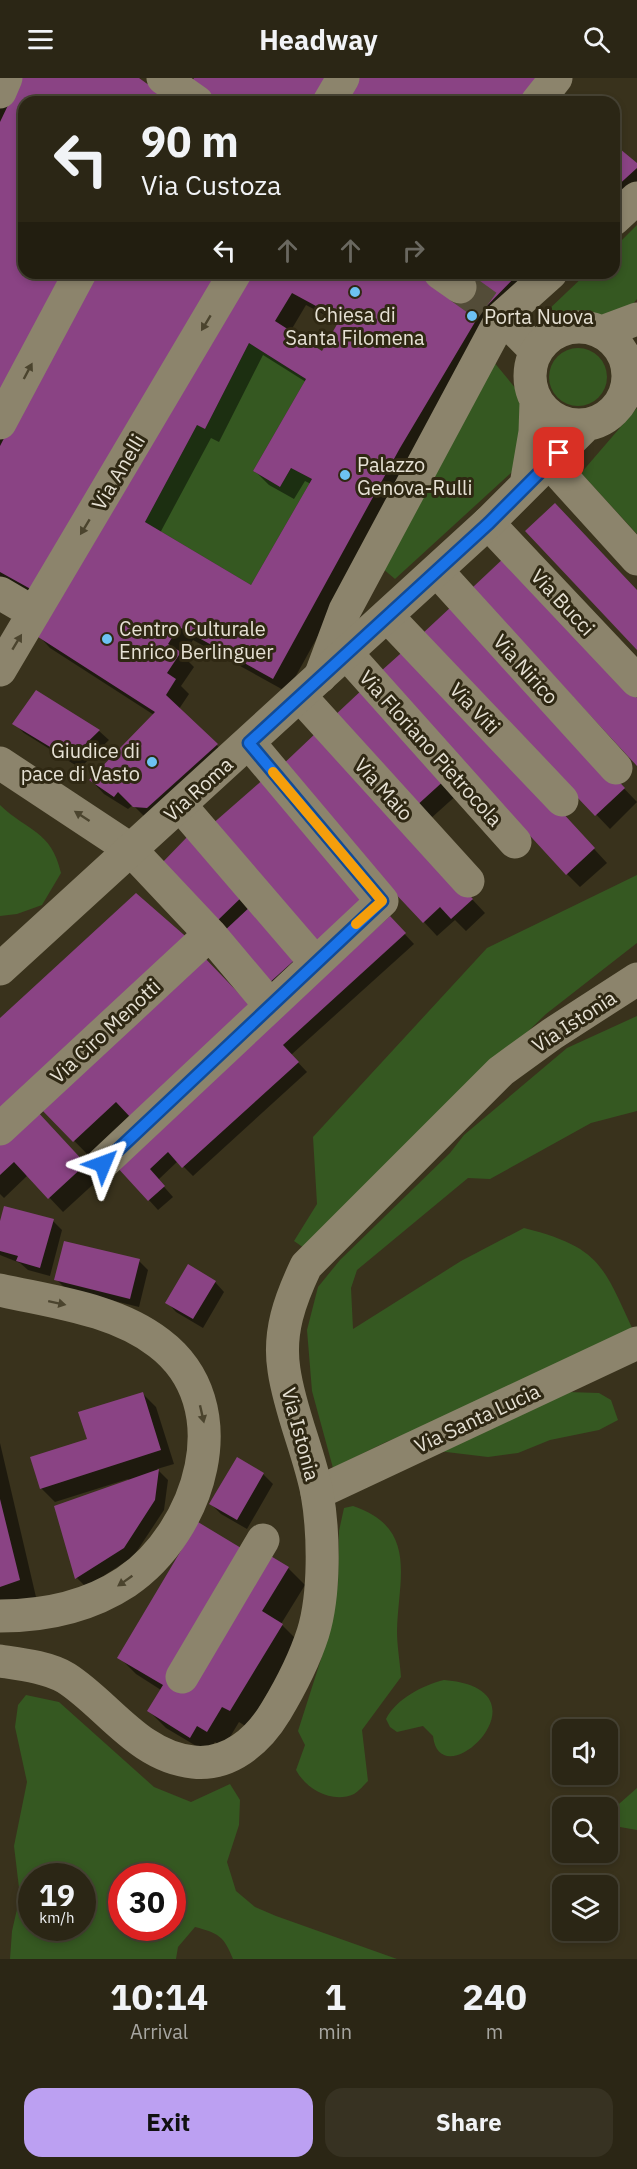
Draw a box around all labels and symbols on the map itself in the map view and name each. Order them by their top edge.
marker: Chiesa di Santa Filomena [348,285,362,299]
place label: Chiesa di Santa Filomena [285,301,425,351]
place label: Porta Nuova [484,303,594,330]
marker: Porta Nuova [465,309,479,323]
one-way arrow [200,315,211,331]
one-way arrow [23,363,33,380]
pin [533,427,584,478]
street label: Via Anelli [85,429,151,515]
place label: Palazzo Genova-Rulli [357,451,472,501]
marker: Palazzo Genova-Rulli [338,468,352,482]
one-way arrow [79,519,90,535]
street label: Via Bucci [525,563,601,641]
place label: Centro Culturale Enrico Berlinguer [119,615,274,665]
street label: Via Nirico [487,628,565,710]
marker: Centro Culturale Enrico Berlinguer [100,632,114,646]
one-way arrow [12,634,23,650]
street label: Via Floriano Pietrocola [354,664,509,832]
street label: Via Viti [444,676,506,740]
place label: Giudice di pace di Vasto [21,737,140,787]
street label: Via Roma [158,751,239,827]
street label: Via Maio [349,752,419,826]
marker: Giudice di pace di Vasto [145,755,159,769]
one-way arrow [74,810,90,822]
street label: Via Ciro Menotti [44,973,166,1089]
street label: Via Istonia [527,984,622,1058]
position arrow [71,1132,135,1196]
one-way arrow [48,1299,67,1308]
street label: Via Santa Lucia [410,1377,544,1459]
street label: Via Istonia [276,1384,326,1484]
one-way arrow [198,1404,207,1423]
one-way arrow [117,1575,133,1587]
speed limit sign: 30 [108,1863,186,1941]

